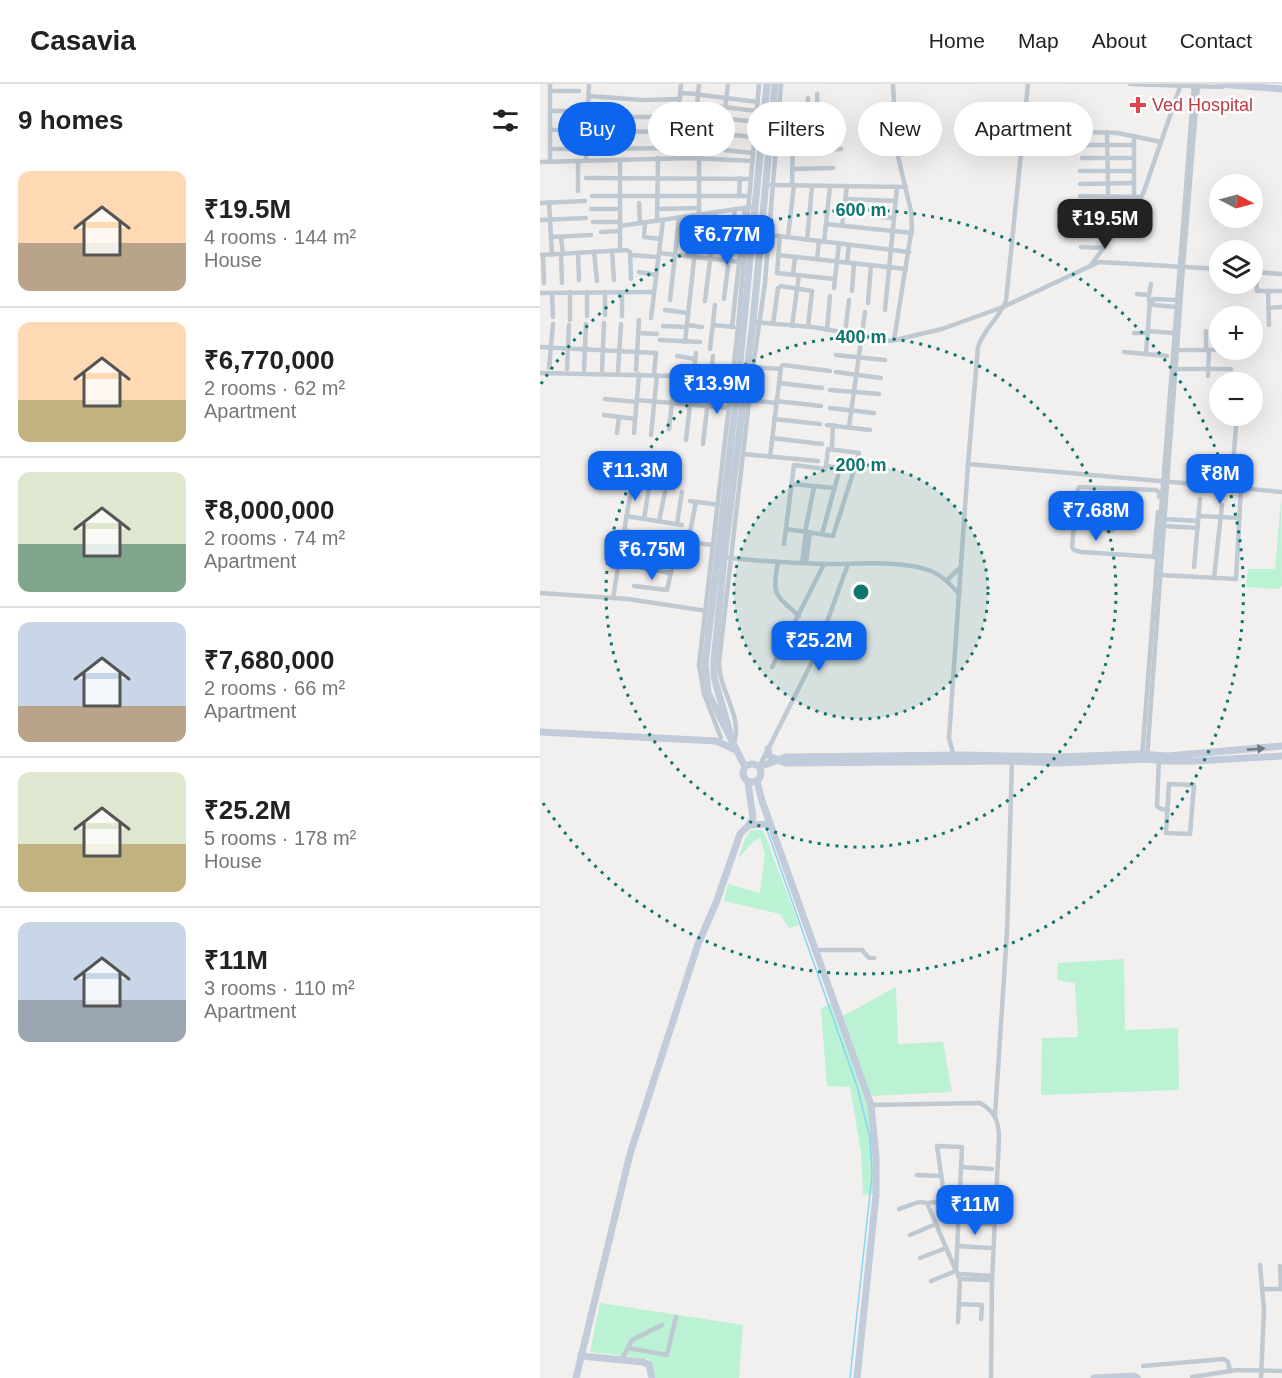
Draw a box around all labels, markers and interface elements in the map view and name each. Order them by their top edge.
text: Casavia [30,25,136,56]
text: Home [929,29,985,52]
text: Map [1018,29,1059,52]
text: About [1092,29,1147,52]
text: Contact [1180,29,1252,52]
place label: Ved Hospital [1152,95,1253,115]
marker: Ved Hospital [1129,96,1147,114]
chip: Buy [558,102,636,156]
chip: Rent [648,102,735,156]
chip: Filters [747,102,846,156]
chip: New [858,102,942,156]
chip: Apartment [954,102,1093,156]
icon: filters [489,104,522,137]
text: 9 homes [18,105,124,135]
north arrow [1209,174,1263,228]
map controls [1209,174,1263,426]
text: ₹19.5M [204,194,291,224]
icon: home [66,195,138,267]
pin: ₹19.5M [1056,199,1154,250]
text: 600 m [835,200,887,220]
text: ₹19.5M [1071,207,1139,229]
pin: ₹6.77M [678,215,776,266]
text: ₹6.77M [693,223,761,245]
text: 4 rooms · 144 m² [204,226,356,248]
button: layers [1209,240,1263,294]
text: House [204,249,262,271]
button: + [1209,306,1263,360]
text: 400 m [835,327,887,347]
text: ₹6,770,000 [204,345,335,375]
icon: home [66,346,138,418]
pin: ₹13.9M [668,364,766,415]
text: ₹13.9M [683,372,751,394]
button: − [1209,372,1263,426]
text: 2 rooms · 62 m² [204,377,345,399]
text: Apartment [204,400,296,422]
pin: ₹11.3M [586,451,684,502]
pin: ₹8M [1191,454,1249,505]
text: 200 m [835,455,887,475]
text: ₹11.3M [602,459,668,481]
text: ₹8M [1200,462,1240,484]
pin: ₹7.68M [1047,491,1145,542]
text: ₹8,000,000 [204,495,335,525]
icon: home [66,496,138,568]
text: ₹7.68M [1062,499,1130,521]
text: 2 rooms · 74 m² [204,527,345,549]
pin: ₹6.75M [603,530,701,581]
text: ₹6.75M [618,538,686,560]
text: Apartment [204,550,296,572]
centre of rings [851,582,871,602]
pin: ₹25.2M [770,621,868,672]
text: ₹25.2M [785,629,853,651]
text: ₹7,680,000 [204,645,335,675]
icon: home [66,646,138,718]
text: 2 rooms · 66 m² [204,677,345,699]
text: Apartment [204,700,296,722]
one-way arrow [1246,744,1265,753]
text: ₹25.2M [204,795,291,825]
icon: home [66,796,138,868]
text: 5 rooms · 178 m² [204,827,356,849]
text: House [204,850,262,872]
text: ₹11M [204,945,268,975]
icon: home [66,946,138,1018]
text: 3 rooms · 110 m² [204,977,355,999]
text: Apartment [204,1000,296,1022]
pin: ₹11M [939,1185,1011,1236]
text: ₹11M [950,1193,1000,1215]

